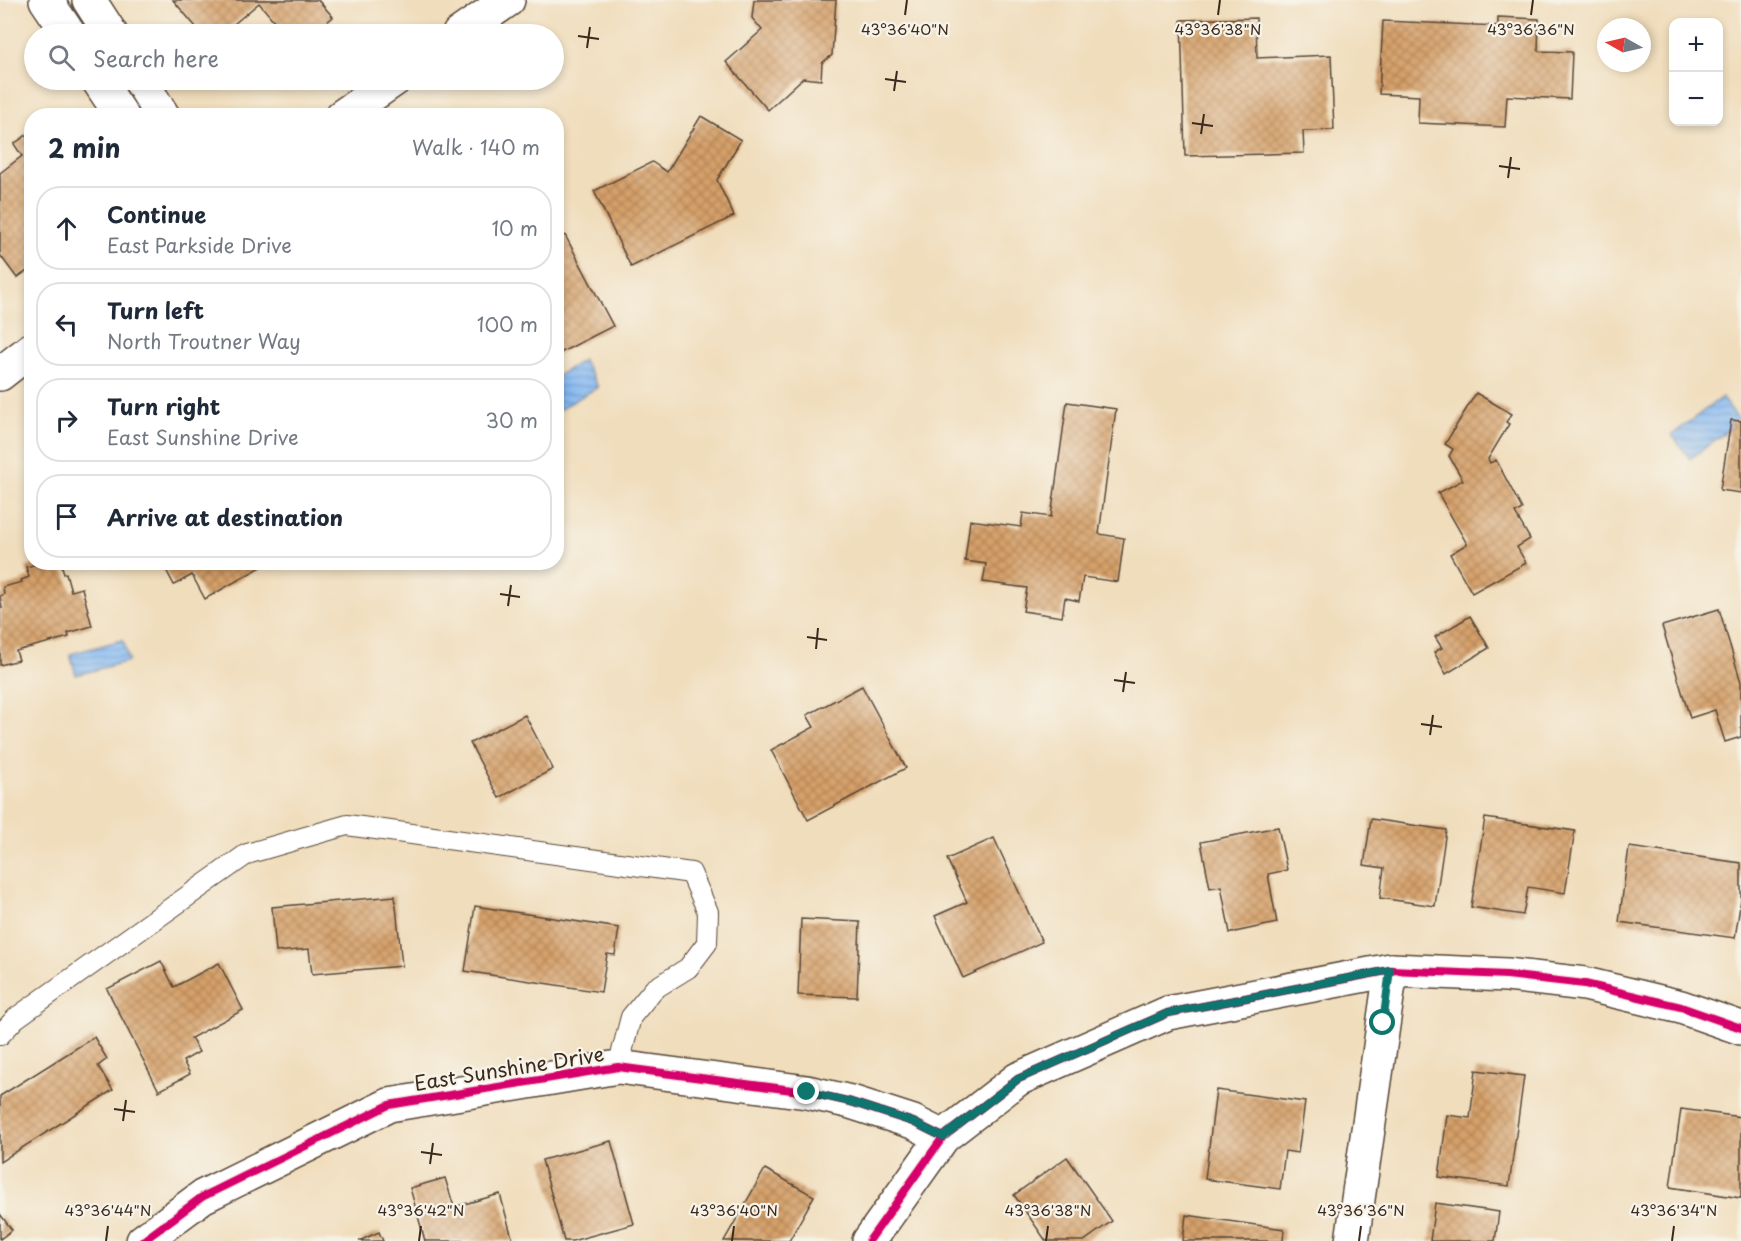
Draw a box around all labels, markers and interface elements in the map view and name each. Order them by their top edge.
text: 43°36'40"N [861,17,949,40]
text: 43°36'38"N [1175,17,1261,40]
text: 43°36'36"N [1487,17,1575,40]
north arrow [1597,18,1651,72]
map controls [1669,18,1723,126]
button: + [1669,18,1723,72]
search box [24,24,564,90]
icon: search [45,41,78,74]
text: Search here [93,41,219,74]
button: − [1669,72,1723,126]
text: 2 min [48,128,121,167]
text: Walk · 140 m [412,132,540,162]
text: Continue [107,197,206,230]
icon: ahead [50,212,83,245]
text: 10 m [491,213,538,243]
text: East Parkside Drive [107,230,292,260]
text: Turn left [107,293,204,326]
icon: left [50,308,83,341]
text: 100 m [477,309,538,339]
text: North Troutner Way [107,326,301,356]
text: Turn right [107,389,220,422]
icon: right [50,404,83,437]
text: 30 m [485,405,538,435]
text: East Sunshine Drive [107,422,299,452]
icon: arrive [50,500,83,533]
text: Arrive at destination [107,500,343,533]
route start [1369,1009,1395,1035]
street label: East Sunshine Drive [412,1038,606,1098]
route end [793,1078,819,1104]
text: 43°36'44"N [65,1198,151,1221]
text: 43°36'42"N [378,1198,464,1221]
text: 43°36'40"N [690,1198,778,1221]
text: 43°36'38"N [1005,1198,1091,1221]
text: 43°36'36"N [1317,1198,1405,1221]
text: 43°36'34"N [1630,1198,1718,1221]

